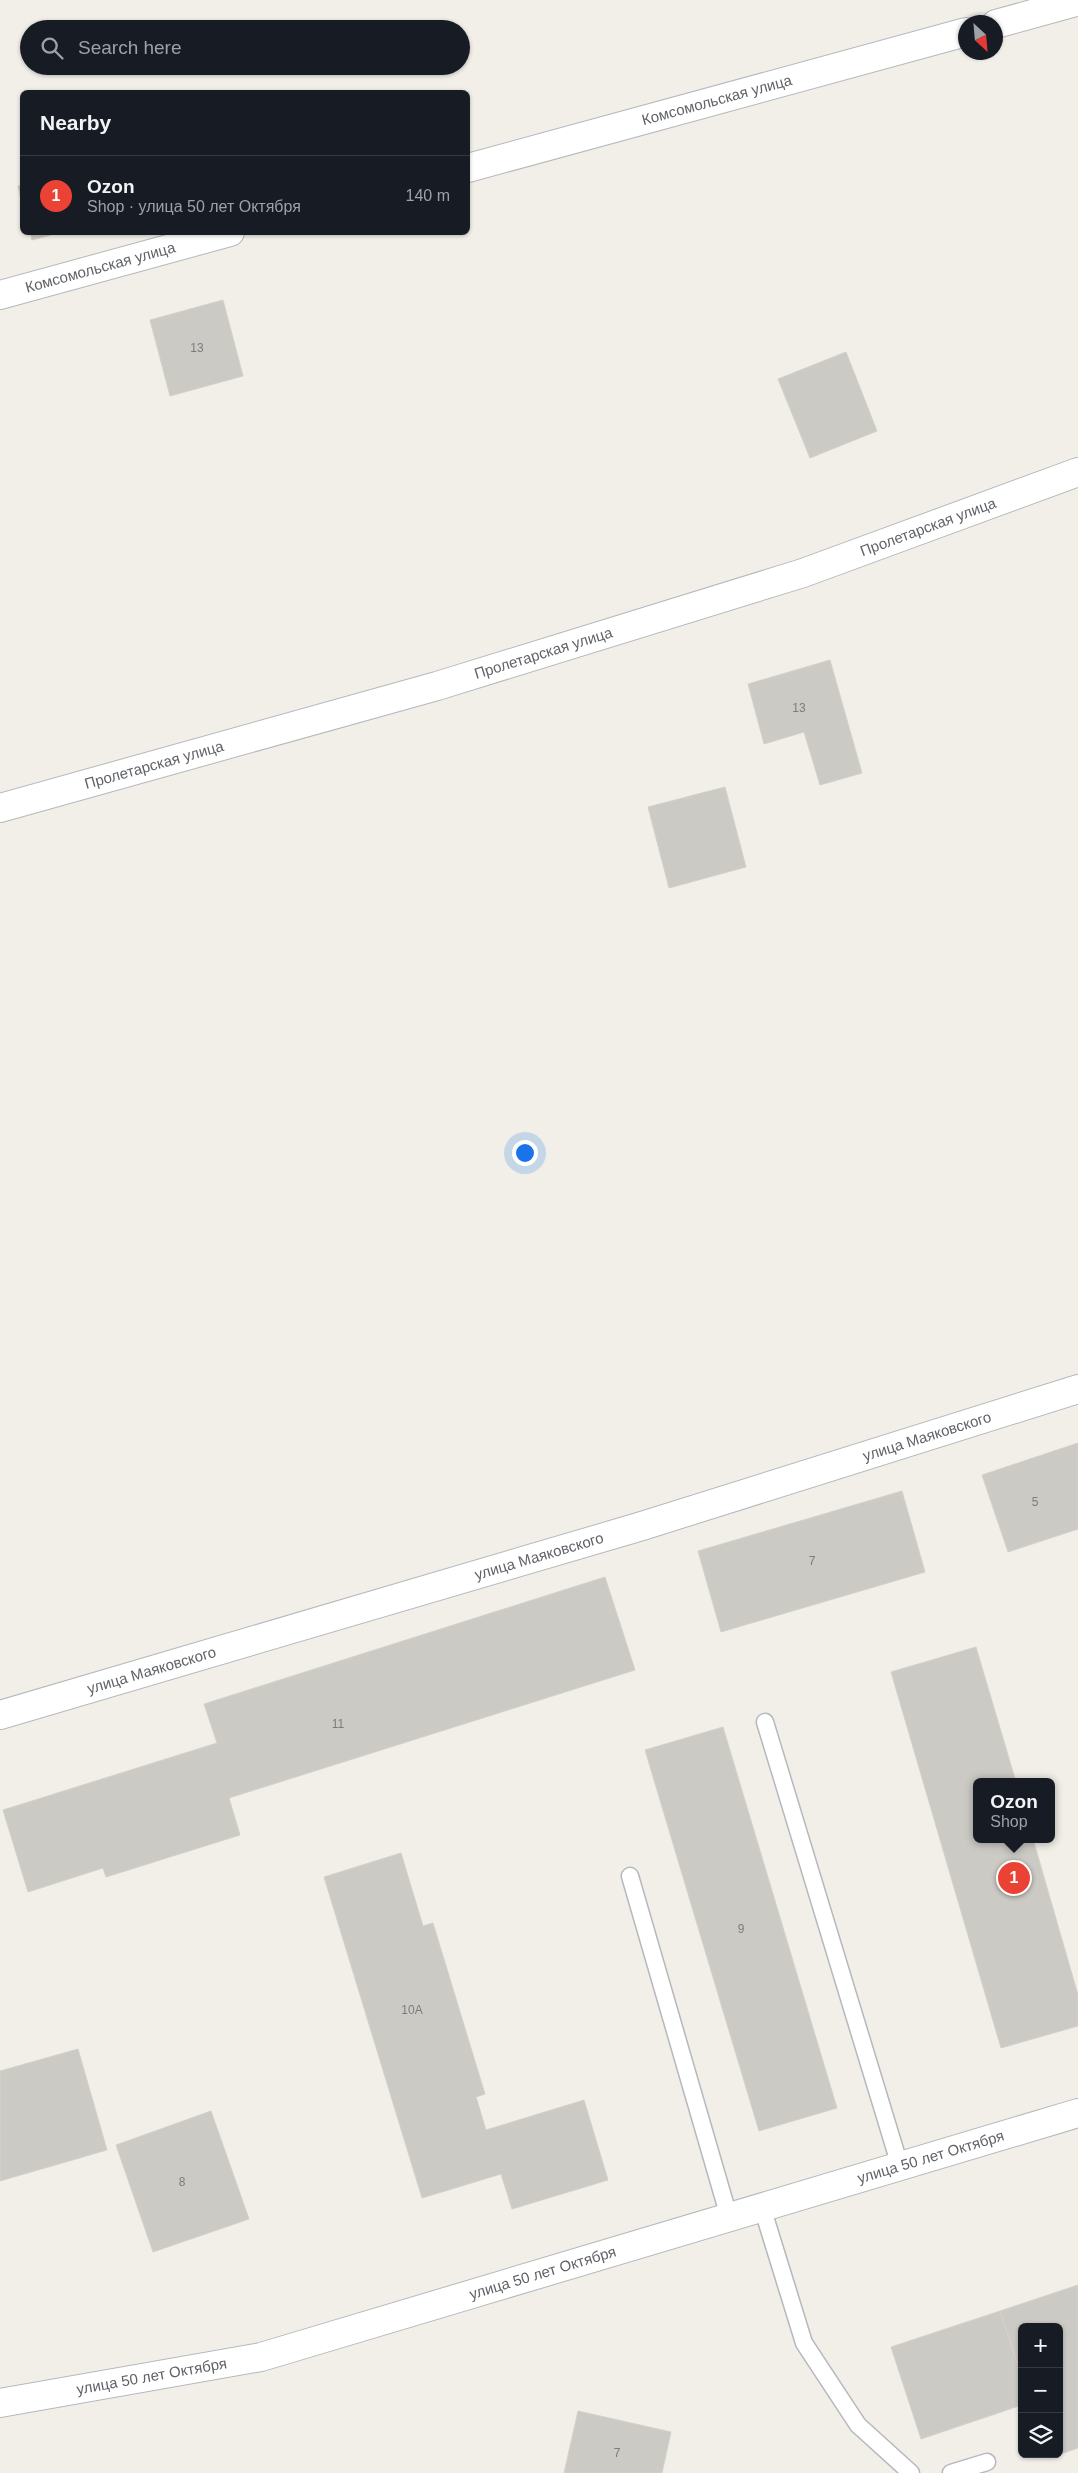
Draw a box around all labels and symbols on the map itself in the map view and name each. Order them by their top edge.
north arrow [958,15,1003,60]
street label: Комсомольская улица [640,71,794,128]
street label: Комсомольская улица [23,238,178,296]
house number: 13 [190,341,204,355]
street label: Пролетарская улица [858,494,999,559]
street label: Пролетарская улица [472,623,615,682]
house number: 13 [792,701,806,715]
street label: Пролетарская улица [83,737,226,792]
your location [512,1140,538,1166]
street label: улица Маяковского [861,1408,993,1464]
house number: 5 [1032,1495,1039,1509]
street label: улица Маяковского [473,1529,605,1583]
house number: 7 [809,1554,816,1568]
street label: улица Маяковского [85,1643,218,1697]
house number: 11 [332,1717,345,1731]
pin: 1 [998,1859,1030,1897]
house number: 9 [738,1922,745,1936]
house number: 10А [401,2003,423,2017]
street label: улица 50 лет Октября [855,2127,1006,2186]
house number: 8 [179,2175,186,2189]
street label: улица 50 лет Октября [467,2242,618,2302]
street label: улица 50 лет Октября [75,2354,228,2397]
house number: 7 [614,2446,621,2460]

